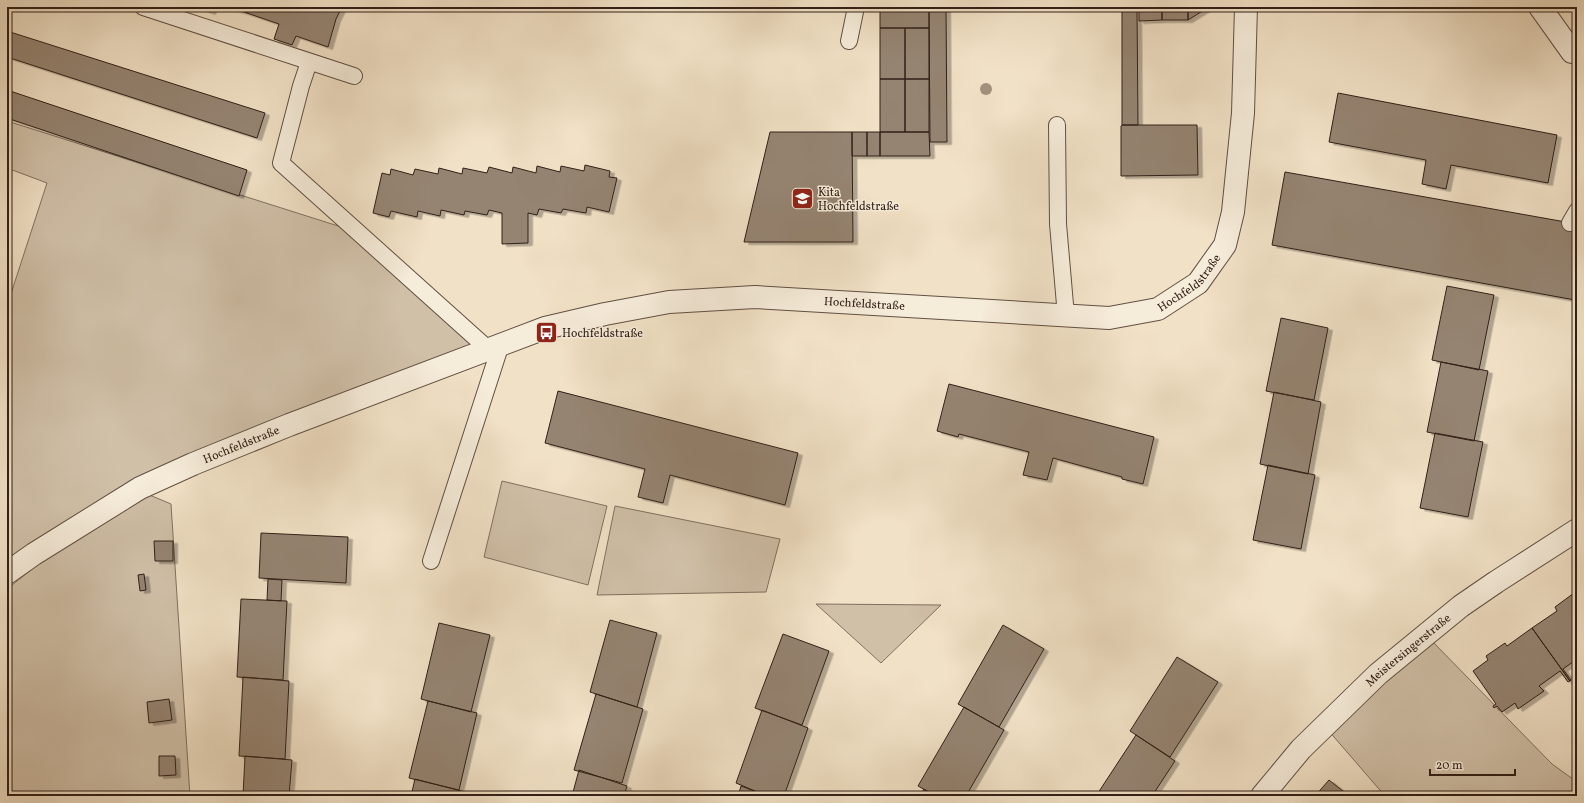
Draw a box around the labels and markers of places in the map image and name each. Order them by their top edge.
place label: Kita Hochfeldstraße [818,185,899,215]
school or university icon: Kita Hochfeldstraße [790,186,816,212]
bus stop icon: Hochfeldstraße [533,320,559,346]
place label: Hochfeldstraße [562,326,643,342]

